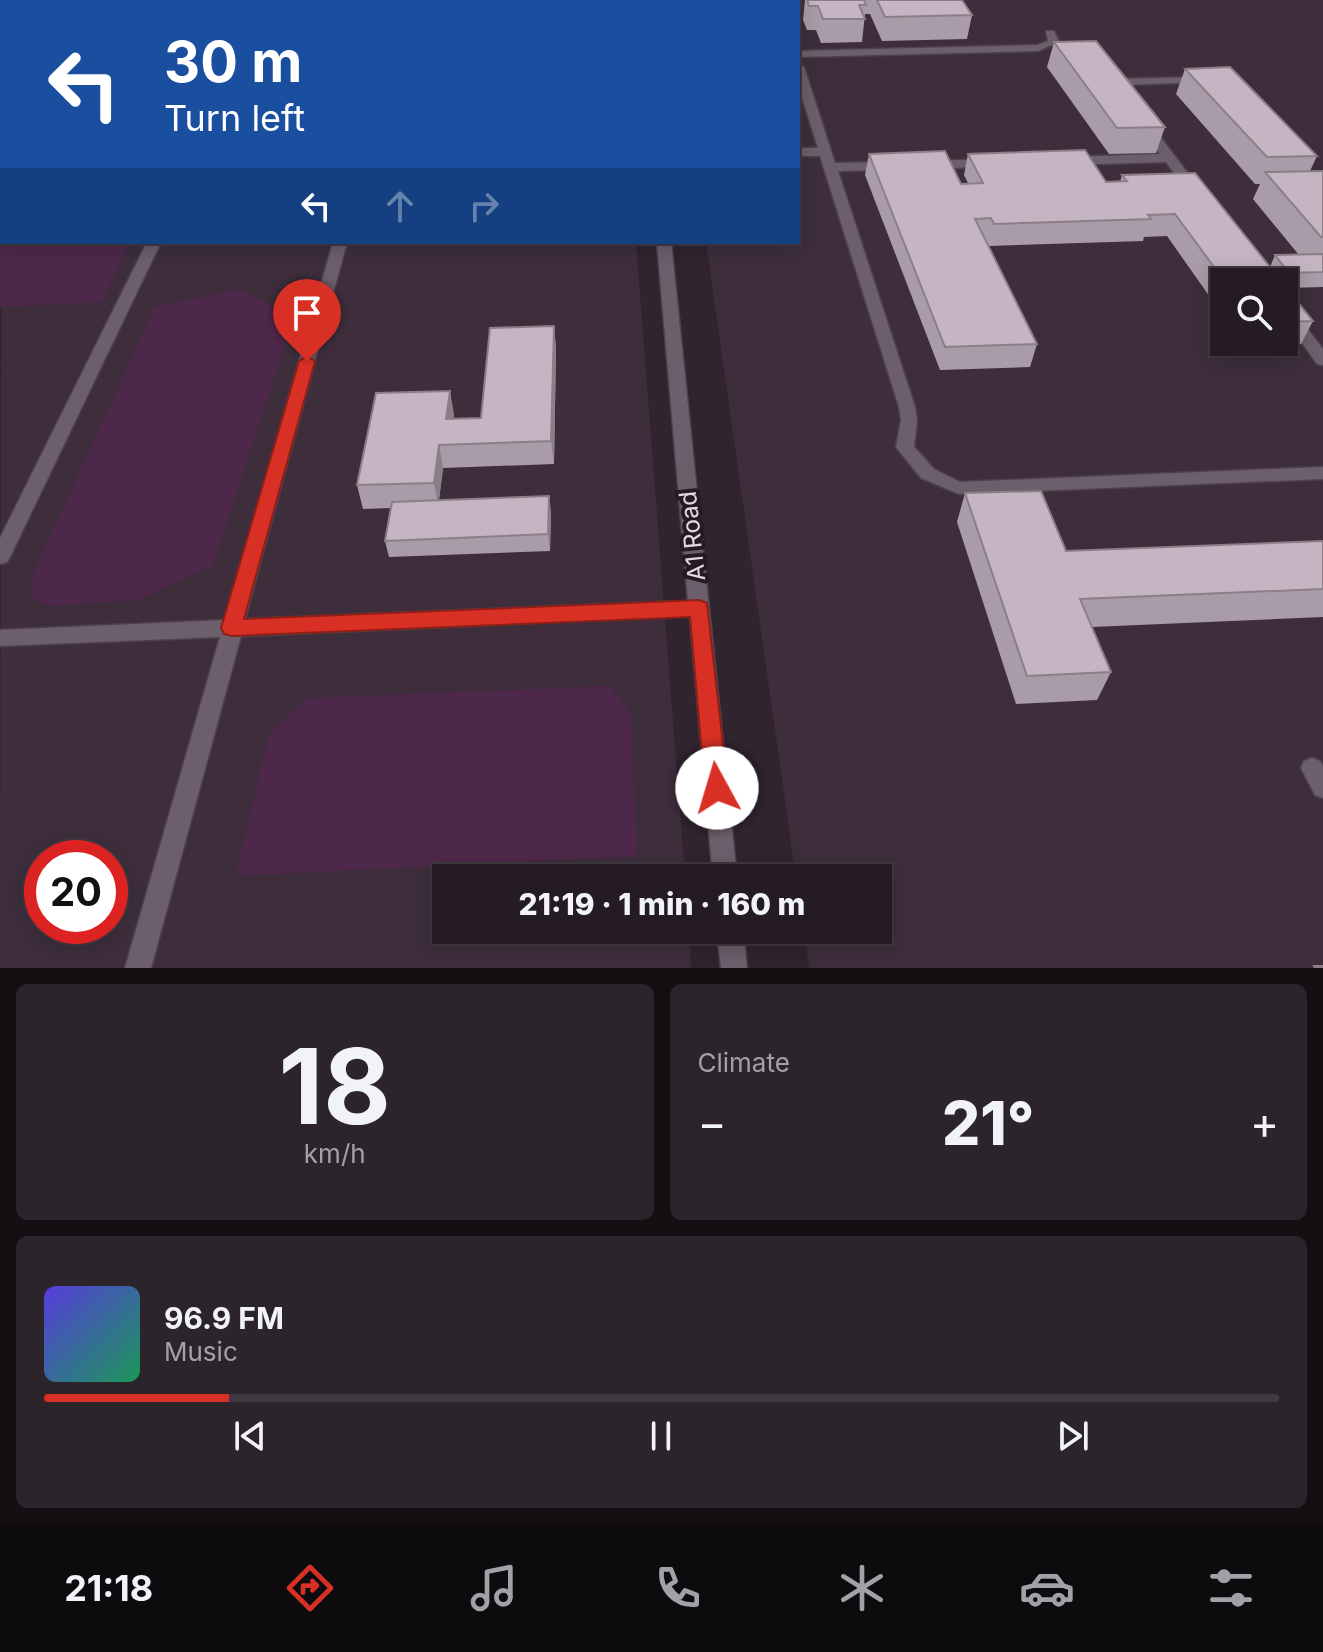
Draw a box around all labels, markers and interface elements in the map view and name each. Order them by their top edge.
text: 30 m [164,28,302,96]
icon: left [32,32,136,136]
text: Turn left [164,96,305,140]
icon: left [294,184,338,228]
icon: ahead [378,184,422,228]
icon: right [462,184,506,228]
map controls [1210,268,1298,356]
button: search [1210,268,1298,356]
pin [273,279,341,361]
icon: arrive [285,291,329,335]
street label: A1 Road [673,490,711,582]
position arrow [675,746,759,830]
speed limit sign: 20 [24,840,128,944]
text: 21:19 · 1 min · 160 m [519,886,805,922]
text: 18 [278,1023,391,1149]
text: Climate [698,1047,790,1078]
text: 21° [942,1087,1034,1159]
text: − [698,1096,727,1150]
text: + [1250,1096,1279,1150]
text: km/h [304,1138,366,1169]
text: 96.9 FM [164,1300,284,1336]
text: Music [164,1336,238,1367]
icon: previous [228,1414,272,1458]
icon: pause [639,1414,683,1458]
icon: next [1051,1414,1095,1458]
icon: directions [282,1560,338,1616]
icon: music [466,1560,522,1616]
icon: phone [650,1560,706,1616]
icon: climate [834,1560,890,1616]
icon: car [1019,1560,1075,1616]
icon: filters [1203,1560,1259,1616]
text: 21:18 [64,1566,153,1610]

